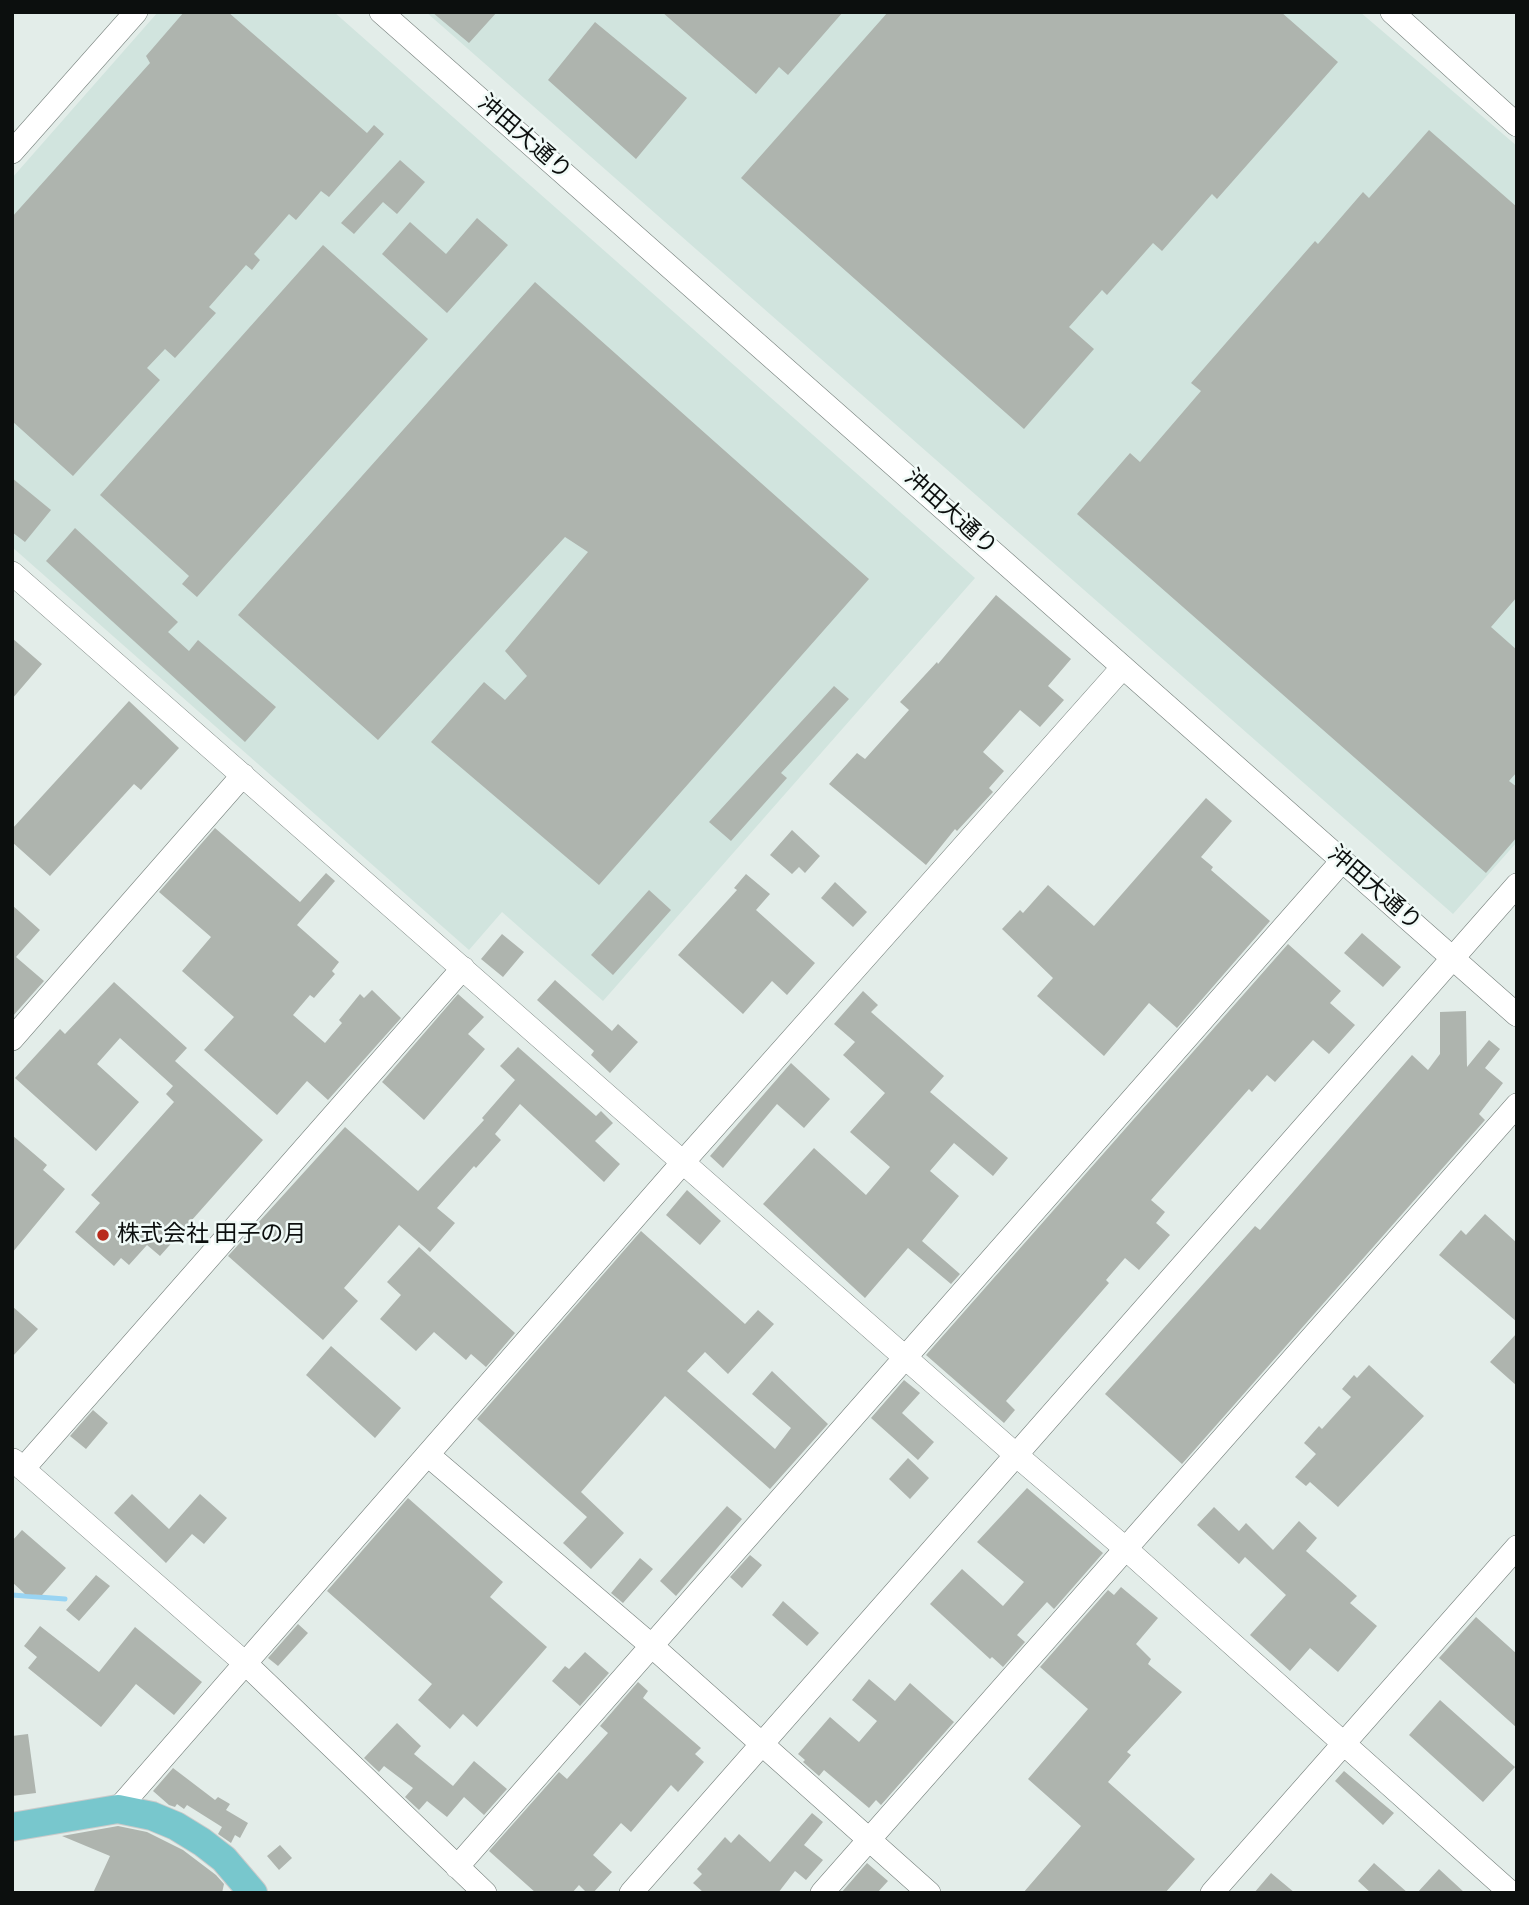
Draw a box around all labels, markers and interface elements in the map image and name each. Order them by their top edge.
street label: 沖田大通り [472,90,576,186]
street label: 沖田大通り [898,464,1002,562]
street label: 沖田大通り [1322,841,1426,937]
place label: 株式会社 田子の月 [117,1221,306,1249]
marker: 株式会社 田子の月 [95,1227,111,1243]

